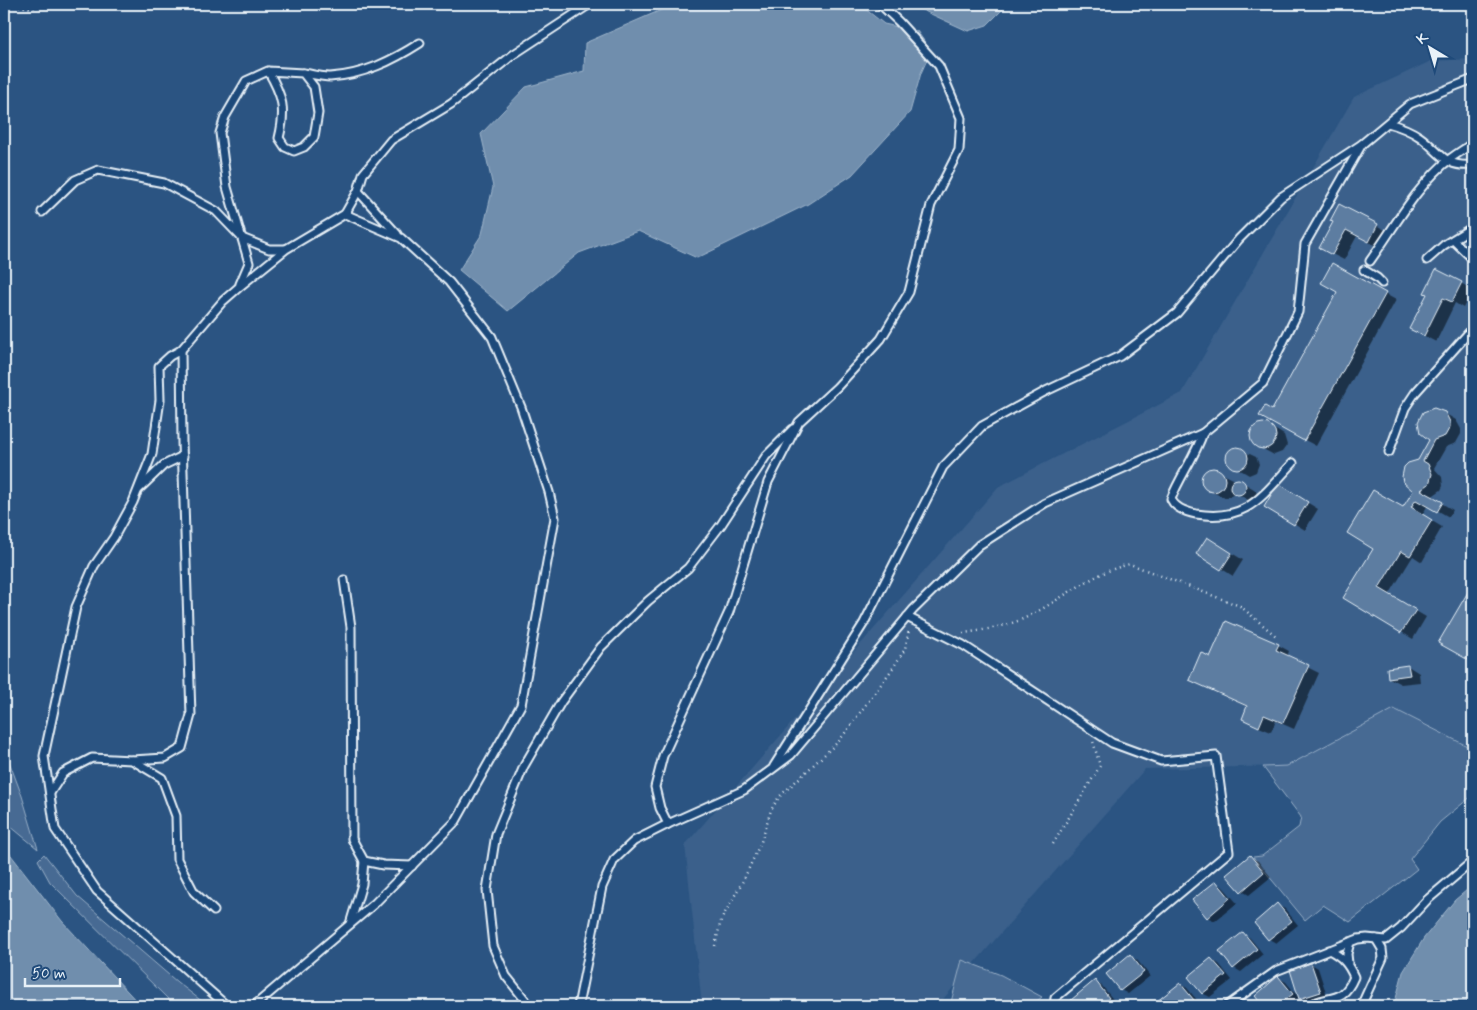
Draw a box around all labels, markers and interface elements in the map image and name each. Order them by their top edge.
north arrow [1404,22,1454,72]
text: K [1413,28,1433,49]
scale bar [25,955,120,987]
text: 50 m [32,964,66,984]

